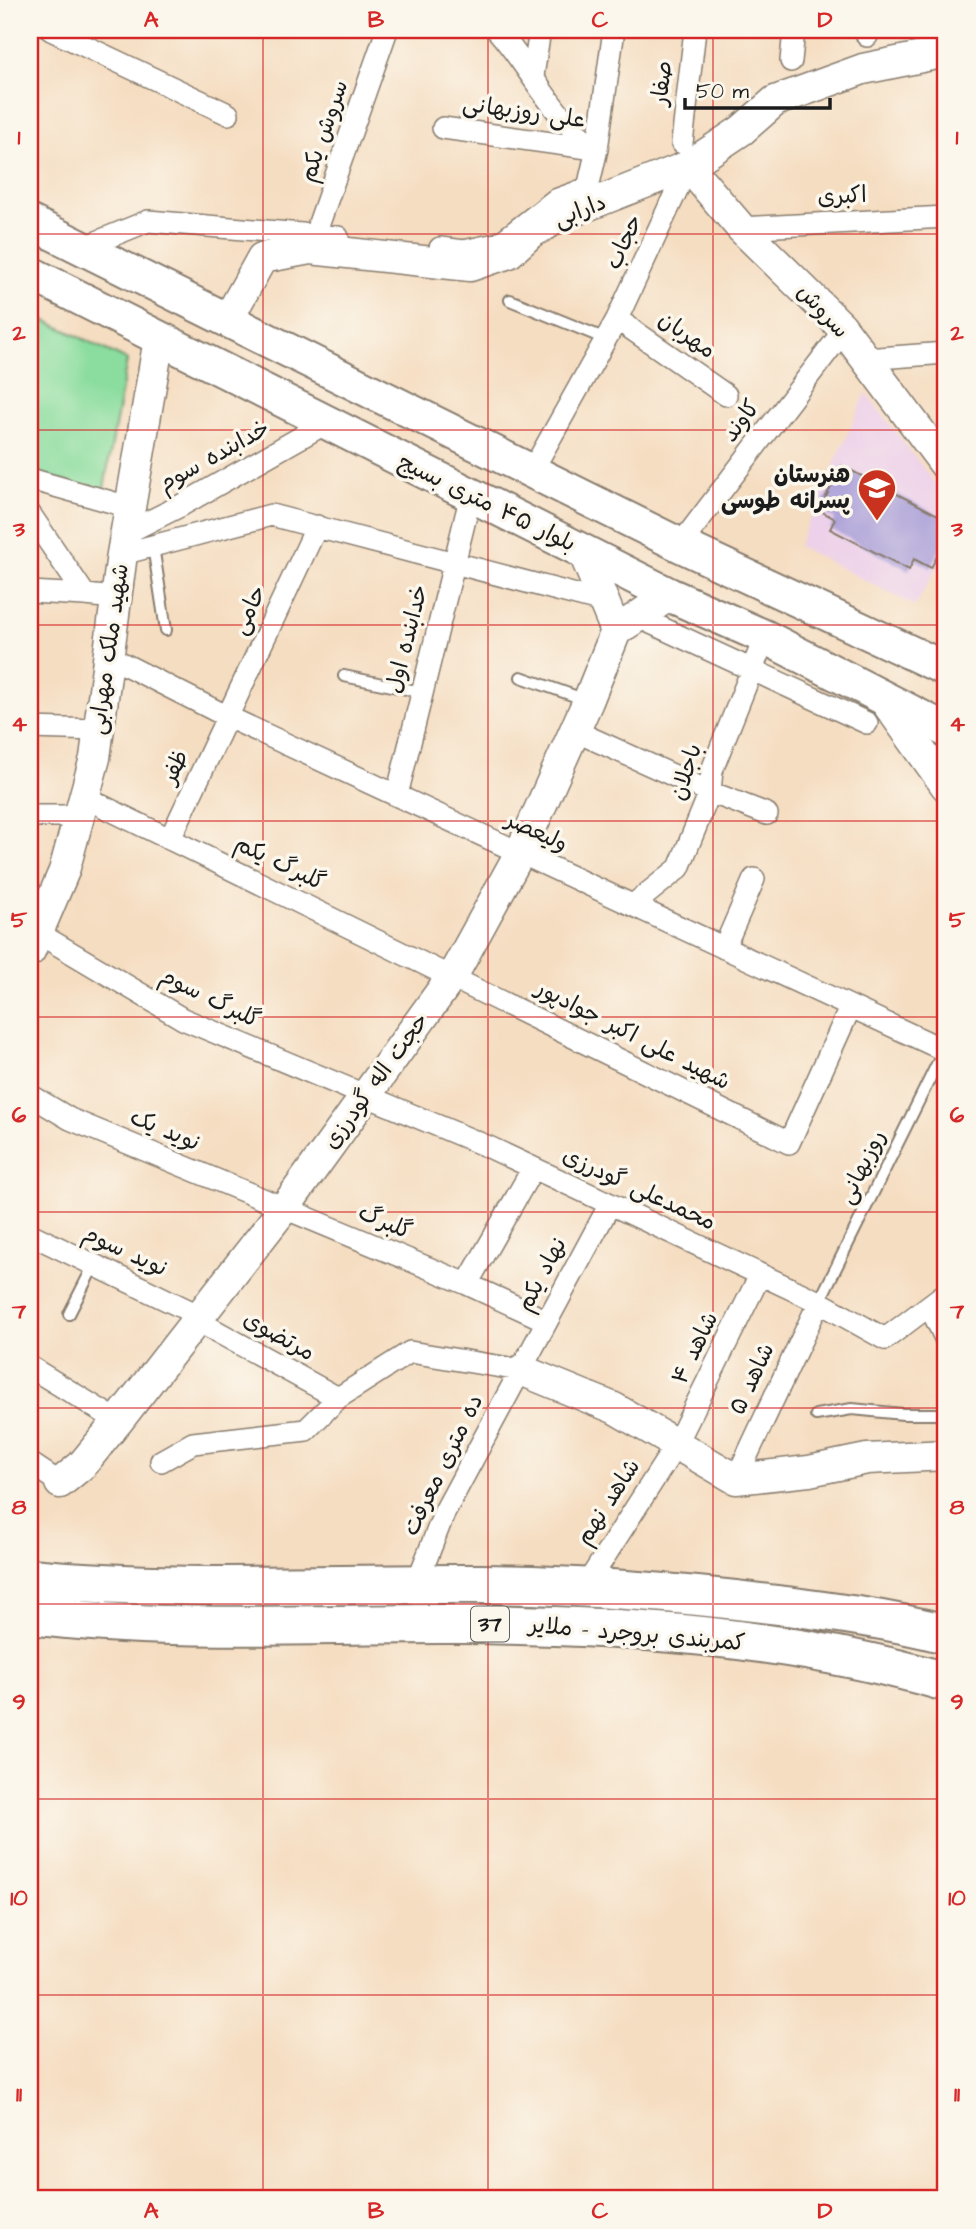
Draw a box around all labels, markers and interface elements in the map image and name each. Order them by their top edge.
text: A [144,4,159,36]
text: B [368,4,385,36]
text: C [592,4,609,36]
text: D [818,4,833,36]
street label: صفار [643,59,681,109]
scale bar [685,66,831,110]
street label: سروش یکم [292,76,357,187]
text: 50 m [696,77,750,106]
street label: علی روزبهانی [461,88,587,136]
text: 1 [18,121,21,153]
text: 1 [956,121,959,153]
street label: اکبری [816,179,868,213]
street label: دارابی [549,186,611,236]
street label: حجاب [597,209,651,275]
street label: سروش [789,277,857,345]
street label: مهربان [652,304,722,366]
text: 2 [11,317,26,349]
text: 2 [949,317,964,349]
street label: کاوند [714,393,768,449]
street label: خدابنده سوم [153,412,275,500]
street label: بلوار ۴۵ متری بسیج [393,446,581,560]
place label: هنرستان پسرانه طوسی [721,459,850,517]
school or university icon: هنرستان پسرانه طوسی [856,467,898,522]
text: 3 [12,513,25,545]
text: 3 [950,513,963,545]
street label: شهید ملک مهرابی [81,561,137,737]
street label: حامی [224,580,274,640]
street label: خدابنده اول [378,581,436,697]
text: 4 [11,708,27,740]
text: 4 [949,708,965,740]
street label: باجلان [662,739,710,805]
street label: ظفر [152,745,197,791]
street label: ولیعصر [499,803,573,860]
street label: گلبرگ یکم [229,827,331,900]
text: 5 [11,904,28,936]
text: 5 [949,904,966,936]
street label: گلبرگ سوم [154,960,266,1036]
street label: شهید علی اکبر جوادپور [528,971,736,1098]
street label: حجت اله گودرزی [316,1006,436,1156]
text: 6 [12,1099,27,1131]
text: 6 [950,1099,965,1131]
street label: نوید یک [125,1101,205,1159]
street label: روزبهانی [830,1125,894,1209]
street label: محمدعلی گودرزی [557,1139,721,1239]
street label: گلبرگ [353,1196,417,1248]
street label: نوید سوم [78,1218,172,1284]
street label: نهاد یکم [509,1231,576,1318]
text: 7 [11,1295,27,1327]
text: 7 [949,1295,965,1327]
street label: مرتضوی [237,1303,321,1369]
street label: شاهد ۴ [664,1306,726,1390]
street label: شاهد ۵ [722,1338,782,1420]
street label: ده متری معرفت [395,1389,491,1541]
street label: شاهد نهم [568,1453,649,1552]
text: 8 [12,1491,27,1523]
text: 8 [950,1491,965,1523]
road number: 37 [471,1606,509,1642]
street label: کمربندی بروجرد - ملایر [525,1608,747,1659]
text: 9 [12,1686,26,1718]
text: 9 [950,1686,964,1718]
text: 10 [10,1882,28,1914]
text: 10 [948,1882,966,1914]
text: 11 [16,2078,22,2110]
text: 11 [954,2078,960,2110]
text: A [144,2195,159,2227]
text: B [368,2195,385,2227]
text: C [592,2195,609,2227]
text: D [818,2195,833,2227]

